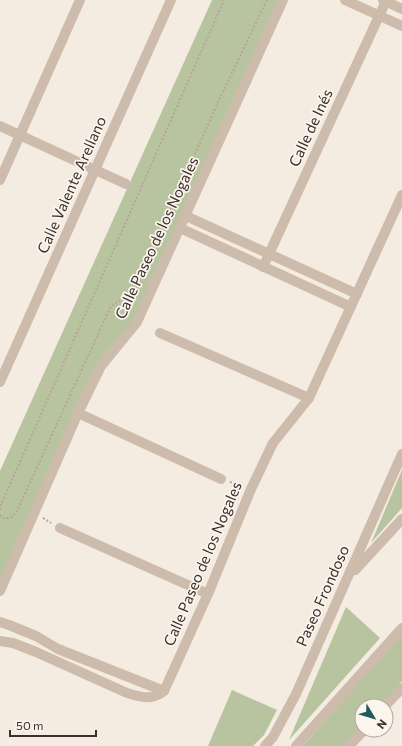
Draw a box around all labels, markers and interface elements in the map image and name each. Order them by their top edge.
street label: Calle de Inés [284,86,336,169]
street label: Calle Valente Arellano [33,113,109,256]
street label: Calle Paseo de los Nogales [111,153,202,322]
street label: Calle Paseo de los Nogales [159,479,245,649]
street label: Paseo Frondoso [292,542,352,649]
north arrow [354,698,394,738]
scale bar [10,712,96,738]
text: N [375,717,390,732]
text: 50 m [16,718,44,732]

